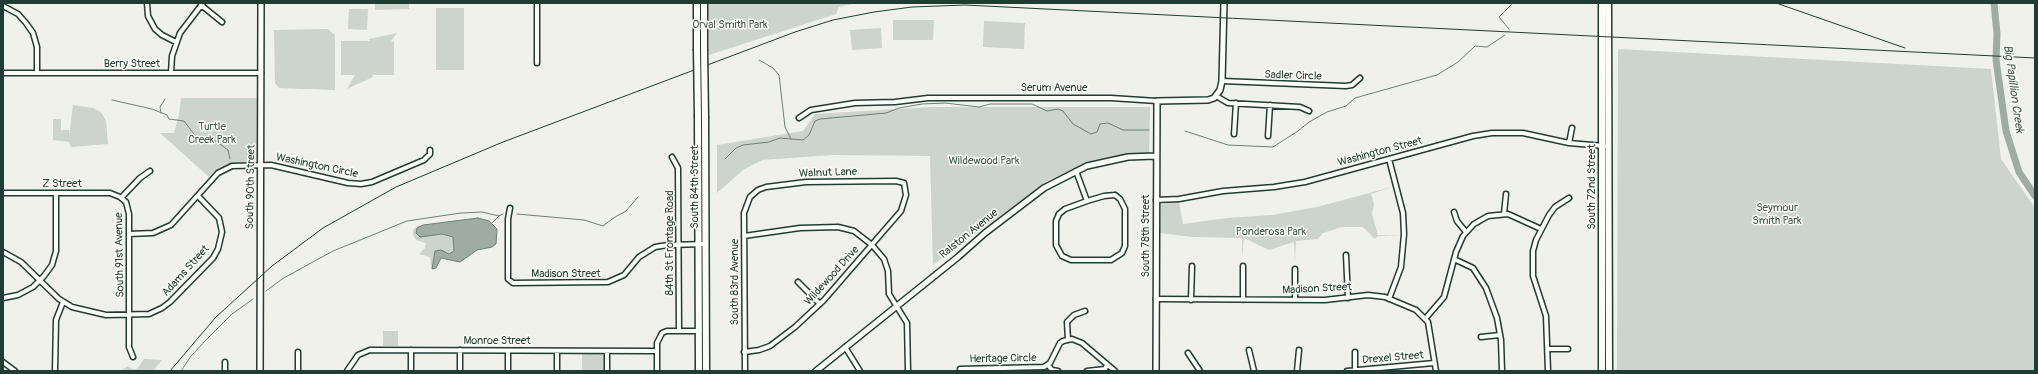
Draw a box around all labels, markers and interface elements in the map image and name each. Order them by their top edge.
park label: Orval Smith Park [692,18,768,32]
water label: Big Papillion Creek [2000,44,2026,134]
street label: Berry Street [104,57,160,71]
street label: Sadler Circle [1264,68,1322,84]
street label: Serum Avenue [1021,81,1087,95]
park label: Turtle Creek Park [188,120,236,146]
street label: Washington Street [1336,134,1424,170]
street label: South 90th Street [244,144,258,230]
street label: South 72nd Street [1585,144,1599,230]
street label: South 84th Street [688,145,702,229]
street label: Washington Circle [275,151,359,181]
park label: Wildewood Park [948,154,1020,168]
street label: Walnut Lane [799,165,857,181]
street label: Z Street [42,177,82,191]
street label: 84th St Frontage Road [663,190,677,296]
street label: South 78th Street [1139,194,1153,278]
park label: Seymour Smith Park [1752,201,1802,227]
street label: Ralston Avenue [937,206,1001,262]
street label: South 91st Avenue [113,212,127,298]
park label: Ponderosa Park [1236,225,1306,239]
street label: South 83rd Avenue [728,239,742,325]
street label: Adams Street [160,243,212,299]
street label: Wildewood Drive [802,244,862,308]
street label: Madison Street [531,267,601,281]
street label: Madison Street [1282,281,1352,297]
street label: Monroe Street [463,334,531,348]
street label: Drexel Street [1362,349,1424,367]
street label: Heritage Circle [969,352,1037,366]

